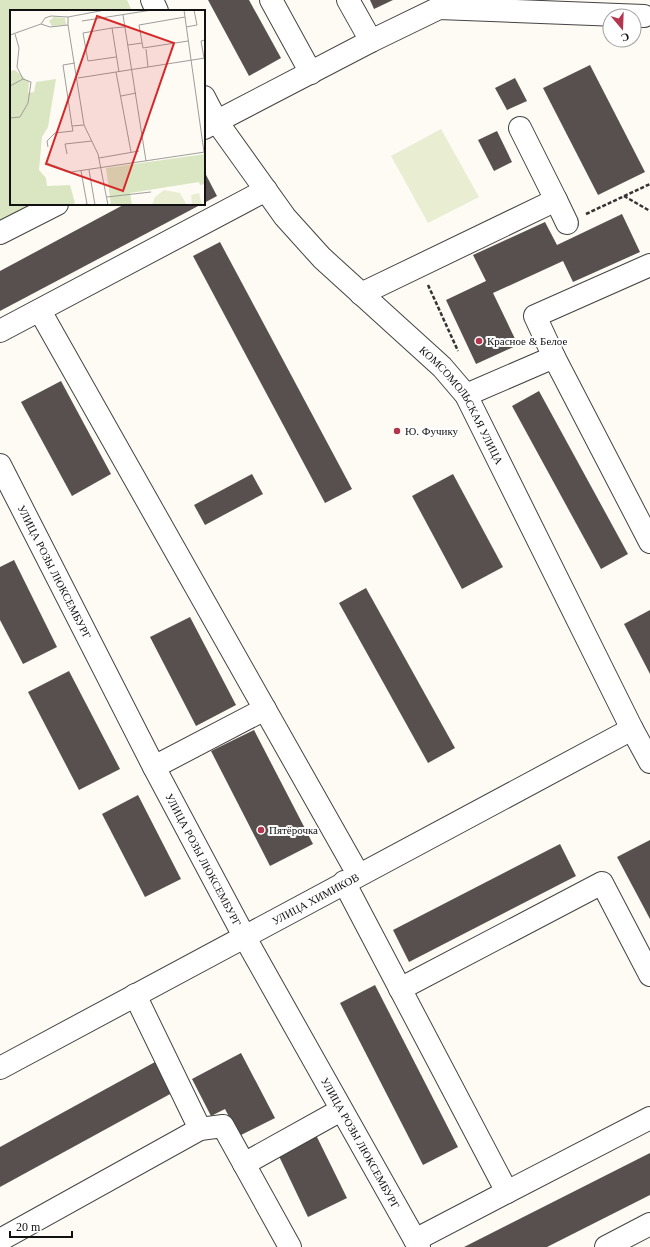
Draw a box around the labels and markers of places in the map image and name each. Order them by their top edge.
place label: Красное & Белое [487,335,567,347]
marker: Красное & Белое [474,336,484,346]
place label: Ю. Фучику [405,425,459,437]
marker: Ю. Фучику [392,426,402,436]
place label: Пятёрочка [269,824,318,836]
marker: Пятёрочка [256,825,266,835]

